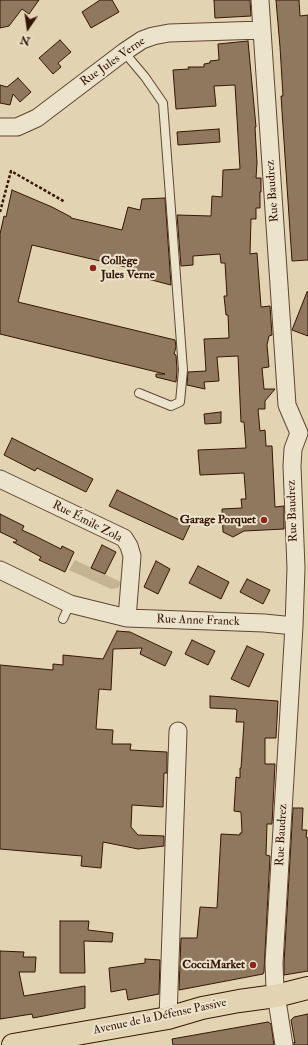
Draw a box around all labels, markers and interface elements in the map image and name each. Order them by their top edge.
north arrow [8,8,48,48]
text: N [19,33,31,48]
street label: Rue Jules Verne [78,34,148,90]
street label: Rue Baudrez [264,159,282,223]
place label: Collège Jules Verne [101,254,155,282]
marker: Collège Jules Verne [88,263,98,273]
street label: Rue Baudrez [285,480,301,542]
street label: Rue Émile Zola [50,498,124,546]
place label: Garage Porquet [180,513,256,527]
marker: Garage Porquet [259,515,269,525]
street label: Rue Anne Franck [156,612,240,630]
street label: Rue Baudrez [273,803,291,867]
place label: CocciMarket [182,958,245,972]
marker: CocciMarket [248,960,258,970]
street label: Avenue de la Défense Passive [92,996,228,1038]

